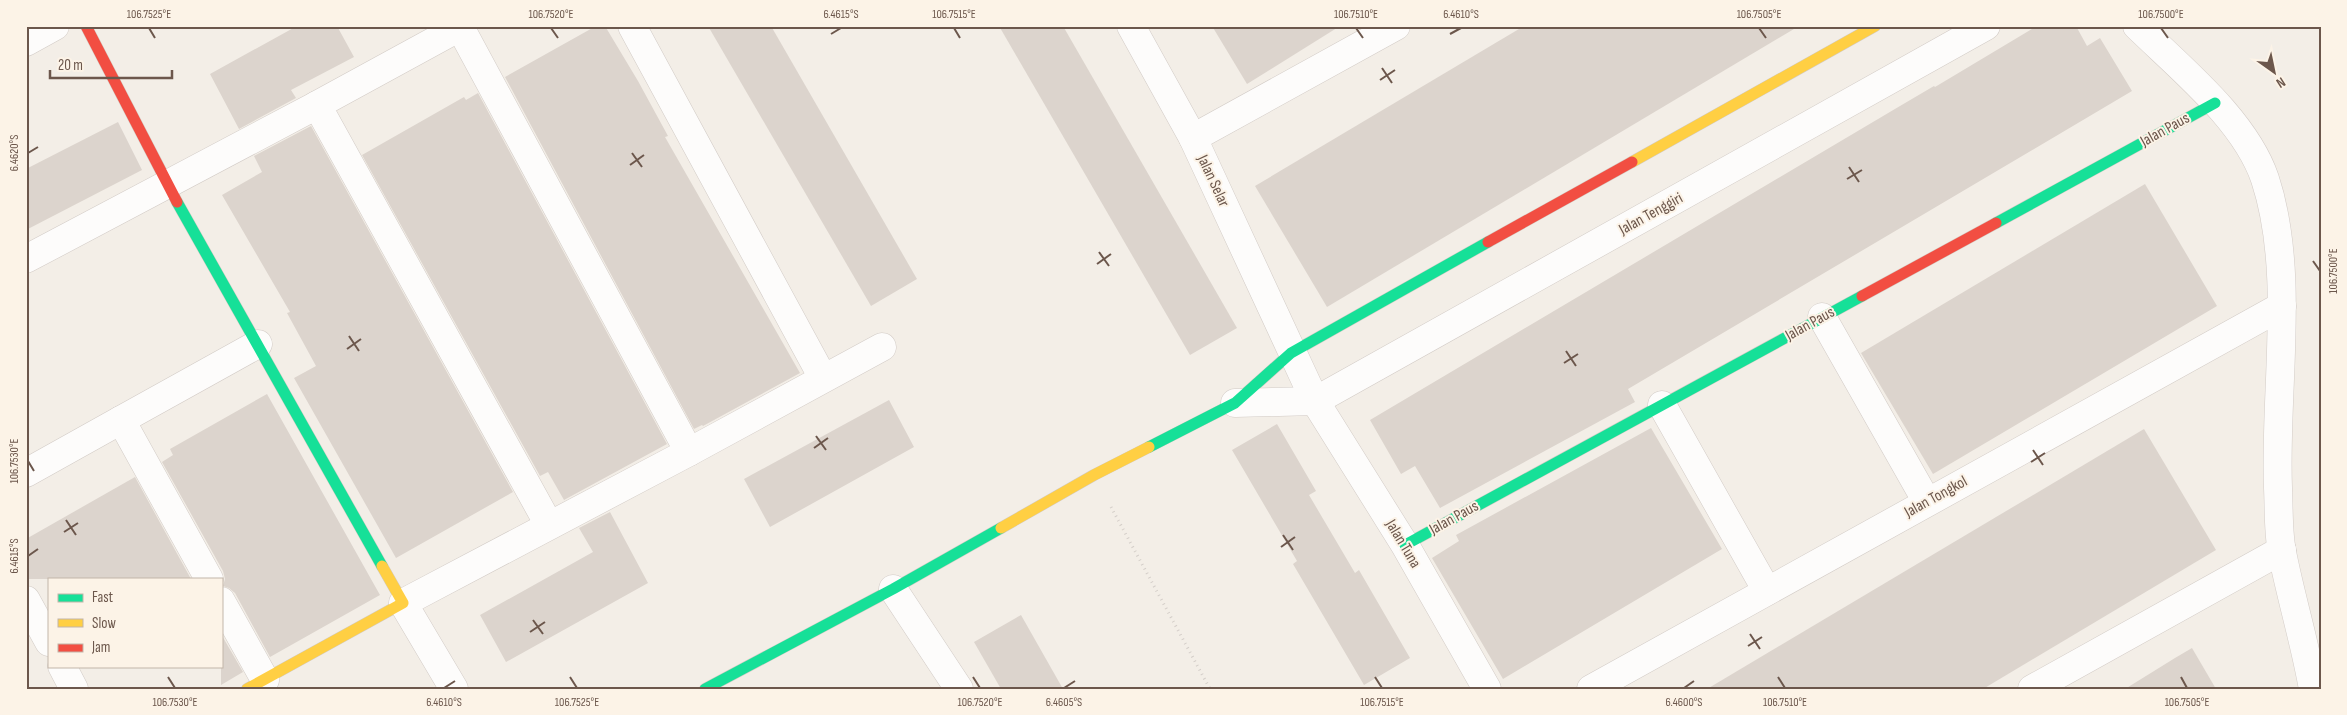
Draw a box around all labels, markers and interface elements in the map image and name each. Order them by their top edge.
text: 106.7525°E [127,7,171,22]
text: 106.7520°E [529,7,573,22]
text: 6.4615°S [823,7,859,22]
text: 106.7515°E [932,7,976,22]
text: 106.7510°E [1334,7,1378,22]
text: 6.4610°S [1443,7,1479,22]
text: 106.7505°E [1737,7,1781,22]
text: 106.7500°E [2138,7,2184,22]
scale bar [50,48,172,80]
north arrow [2250,48,2300,98]
text: 20 m [58,56,83,75]
text: N [2273,73,2289,92]
street label: Jalan Paus [2136,109,2193,152]
text: 6.4620°S [7,135,22,171]
street label: Jalan Selar [1192,151,1233,210]
street label: Jalan Tenggiri [1615,189,1686,240]
text: 106.7500°E [2326,248,2341,294]
street label: Jalan Paus [1781,303,1838,346]
text: 106.7530°E [7,438,22,483]
street label: Jalan Tongkol [1900,472,1971,522]
street label: Jalan Paus [1425,497,1482,540]
street label: Jalan Tuna [1381,516,1425,572]
text: 6.4615°S [7,538,22,574]
legend [48,578,222,668]
text: Fast [92,588,114,607]
text: Slow [92,614,116,633]
text: Jam [91,638,110,657]
text: 106.7530°E [153,695,198,710]
text: 6.4610°S [426,695,462,710]
text: 106.7525°E [555,695,599,710]
text: 106.7520°E [958,695,1002,710]
text: 6.4605°S [1046,695,1082,710]
text: 106.7515°E [1360,695,1404,710]
text: 6.4600°S [1666,695,1702,710]
text: 106.7510°E [1763,695,1807,710]
text: 106.7505°E [2165,695,2209,710]

